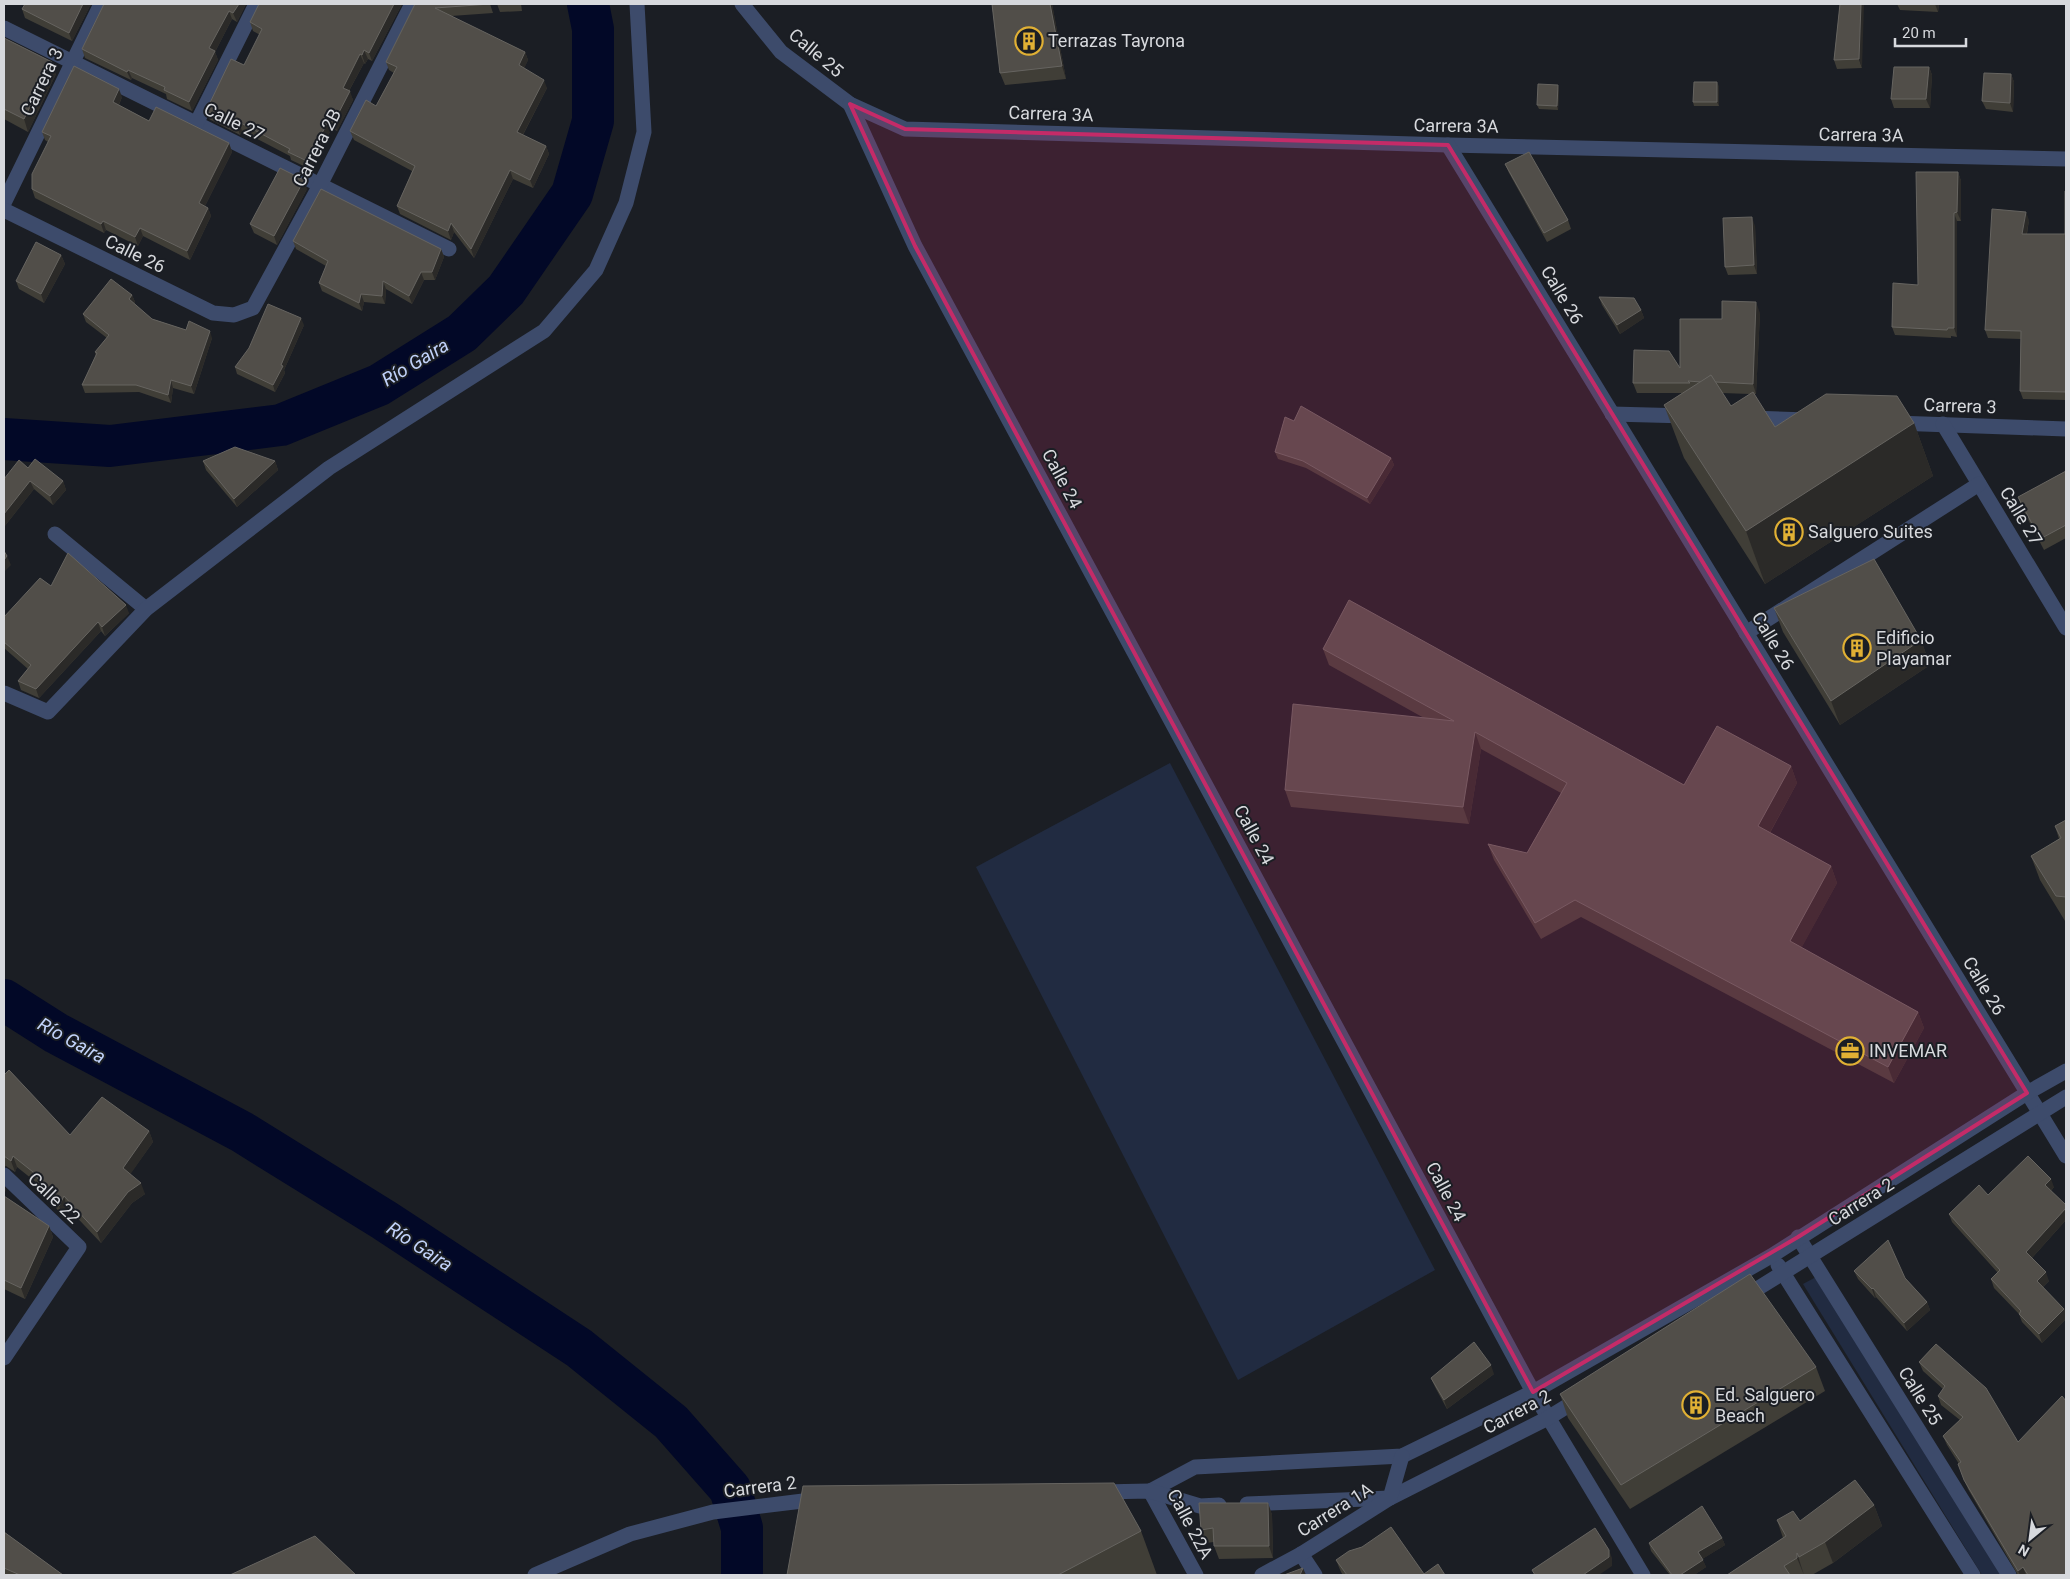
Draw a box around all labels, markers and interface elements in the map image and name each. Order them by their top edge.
scale bar [1895,15,1966,47]
street label: Calle 25 [785,24,848,81]
text: 20 m [1902,24,1936,42]
building icon: Terrazas Tayrona [1014,26,1044,56]
place label: Terrazas Tayrona [1048,30,1185,51]
street label: Carrera 3 [16,44,67,119]
street label: Calle 27 [201,98,268,145]
street label: Carrera 3A [1008,102,1094,125]
street label: Carrera 2B [288,105,345,190]
street label: Carrera 3A [1413,114,1499,137]
street label: Carrera 3A [1818,123,1904,146]
street label: Calle 26 [102,230,169,277]
street label: Calle 26 [1537,262,1588,328]
water label: Río Gaira [378,333,453,391]
street label: Carrera 3 [1923,394,1997,417]
street label: Calle 24 [1038,445,1087,512]
street label: Calle 27 [1996,483,2047,549]
building icon: Salguero Suites [1774,517,1804,547]
place label: Salguero Suites [1808,521,1933,542]
street label: Calle 26 [1748,608,1799,674]
place label: Edificio Playamar [1876,627,1951,669]
building icon: Edificio Playamar [1842,633,1872,663]
street label: Calle 24 [1230,801,1279,868]
street label: Calle 26 [1959,953,2010,1019]
water label: Río Gaira [34,1012,110,1068]
office icon: INVEMAR [1835,1036,1865,1066]
place label: INVEMAR [1869,1040,1947,1061]
street label: Calle 24 [1422,1158,1471,1225]
street label: Calle 22 [24,1168,85,1228]
street label: Carrera 2 [1824,1173,1897,1230]
water label: Río Gaira [382,1217,457,1276]
street label: Calle 25 [1894,1363,1946,1429]
place label: Ed. Salguero Beach [1715,1384,1815,1426]
street label: Carrera 2 [1480,1385,1554,1438]
building icon: Ed. Salguero Beach [1681,1390,1711,1420]
street label: Carrera 2 [722,1472,798,1501]
street label: Carrera 1A [1293,1478,1377,1541]
street label: Calle 22A [1163,1485,1218,1563]
north arrow [2005,1514,2055,1564]
text: N [2015,1541,2032,1560]

